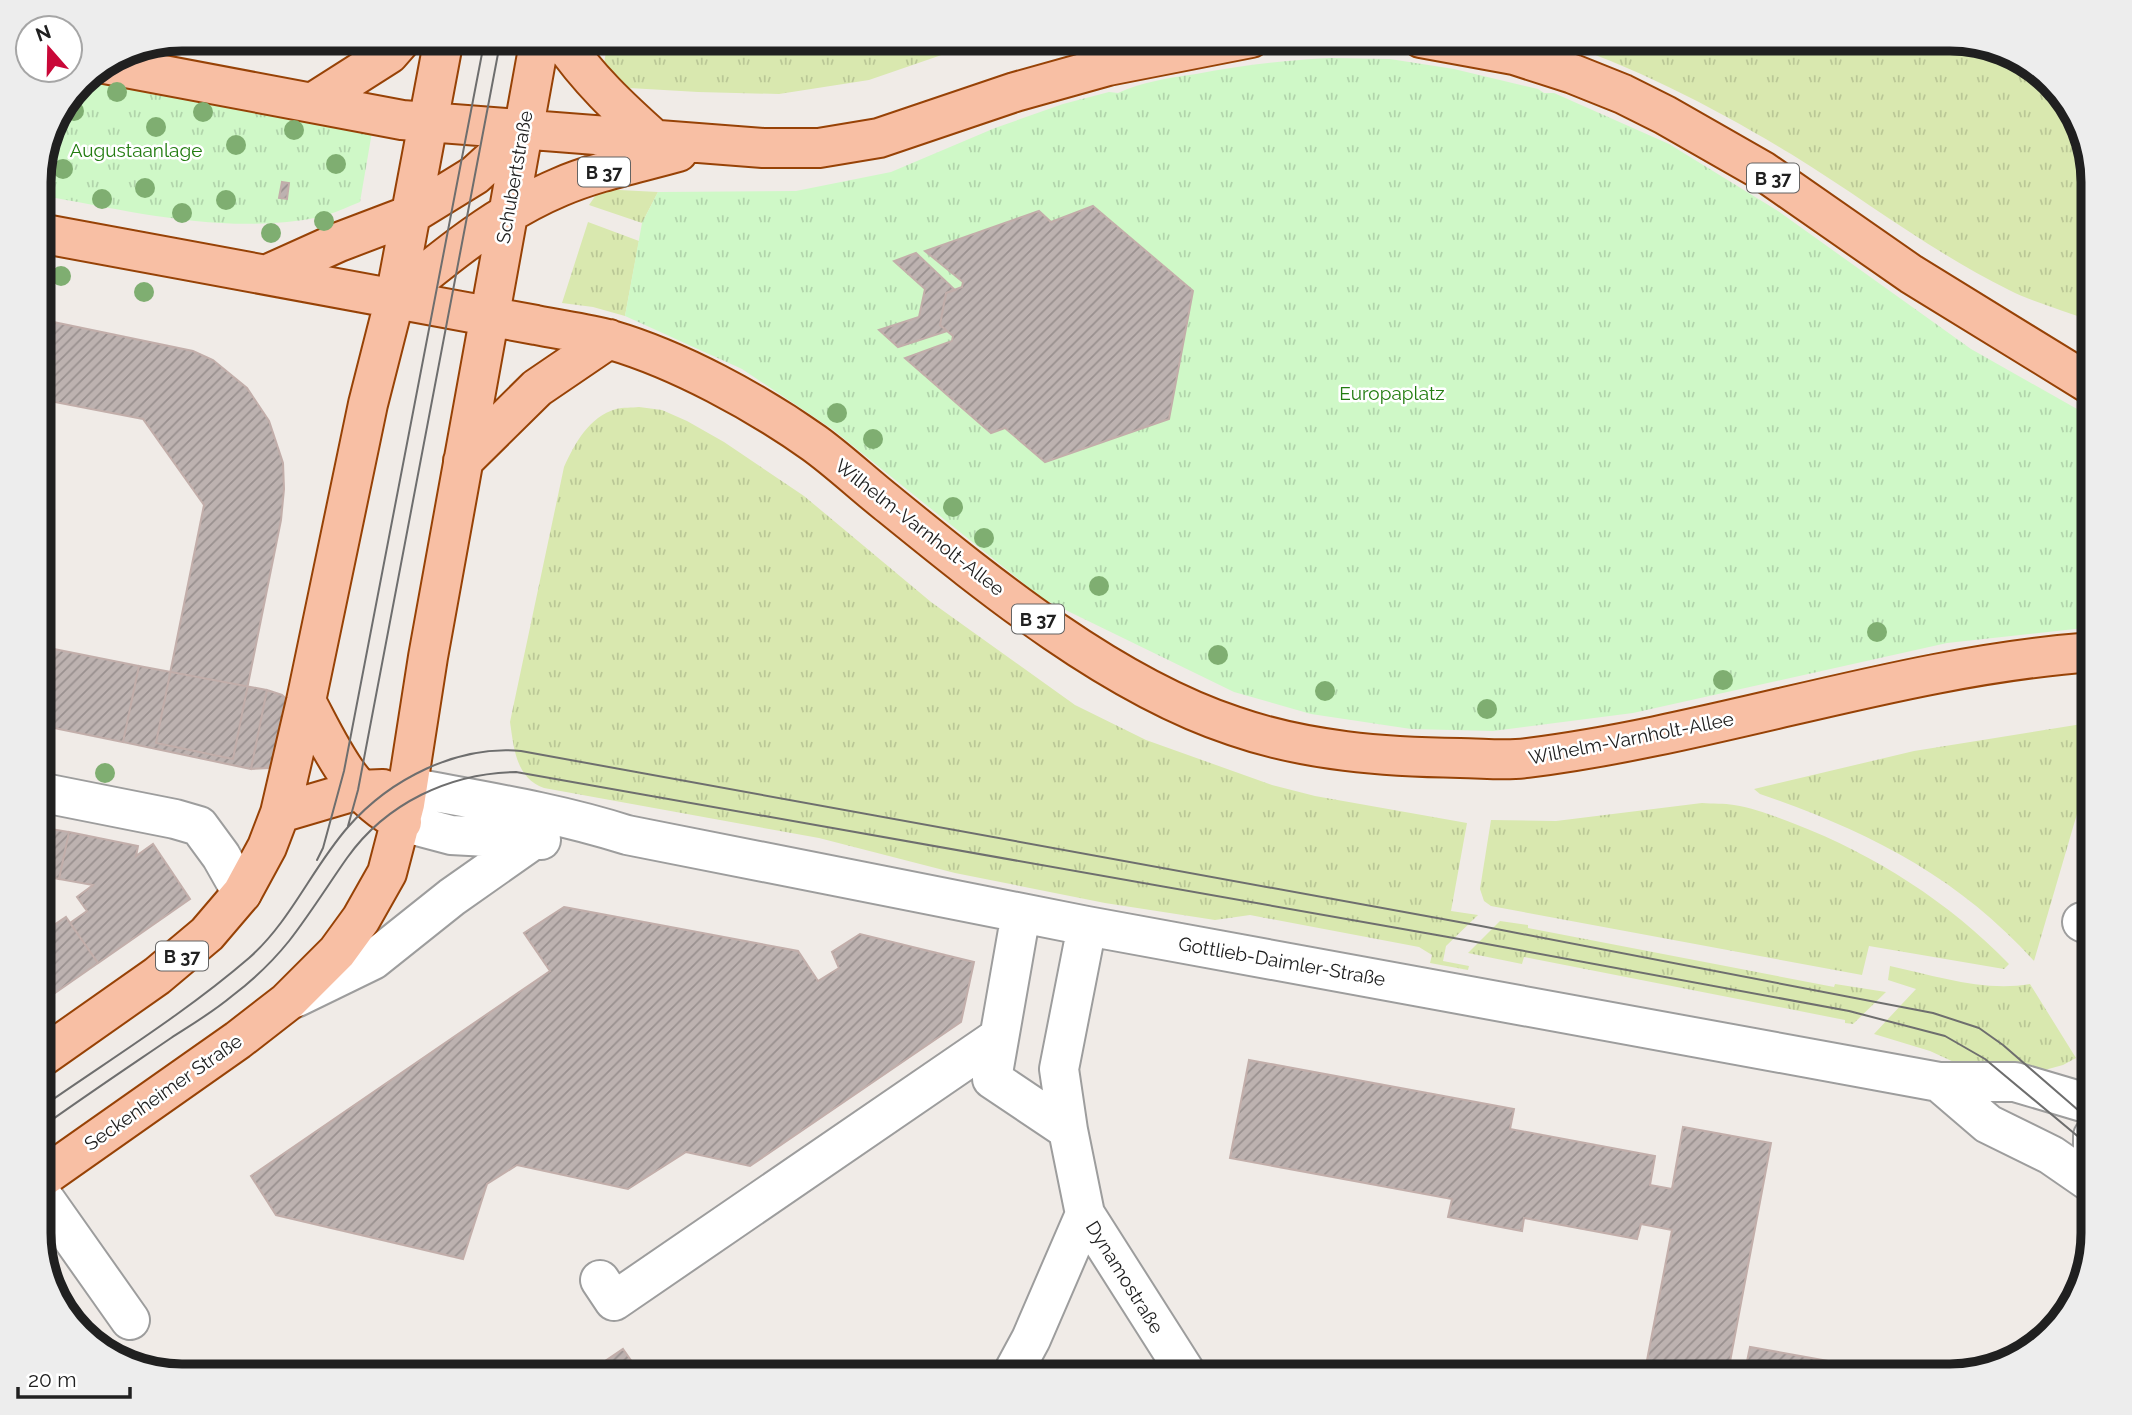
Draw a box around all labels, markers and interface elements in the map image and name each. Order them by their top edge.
north arrow [14,14,84,84]
text: N [33,20,54,46]
street label: Schubertstraße [491,109,537,245]
park label: Augustaanlage [70,139,202,161]
road number: B 37 [578,158,630,187]
road number: B 37 [1747,163,1799,192]
park label: Europaplatz [1339,382,1445,404]
street label: Wilhelm-Varnholt-Allee [831,454,1009,600]
road number: B 37 [1012,604,1064,634]
street label: Wilhelm-Varnholt-Allee [1526,707,1736,769]
street label: Gottlieb-Daimler-Straße [1177,932,1387,990]
road number: B 37 [156,942,208,971]
street label: Seckenheimer Straße [80,1029,246,1155]
street label: Dynamostraße [1082,1217,1168,1337]
scale bar [18,1356,130,1400]
text: 20 m [28,1367,76,1392]

